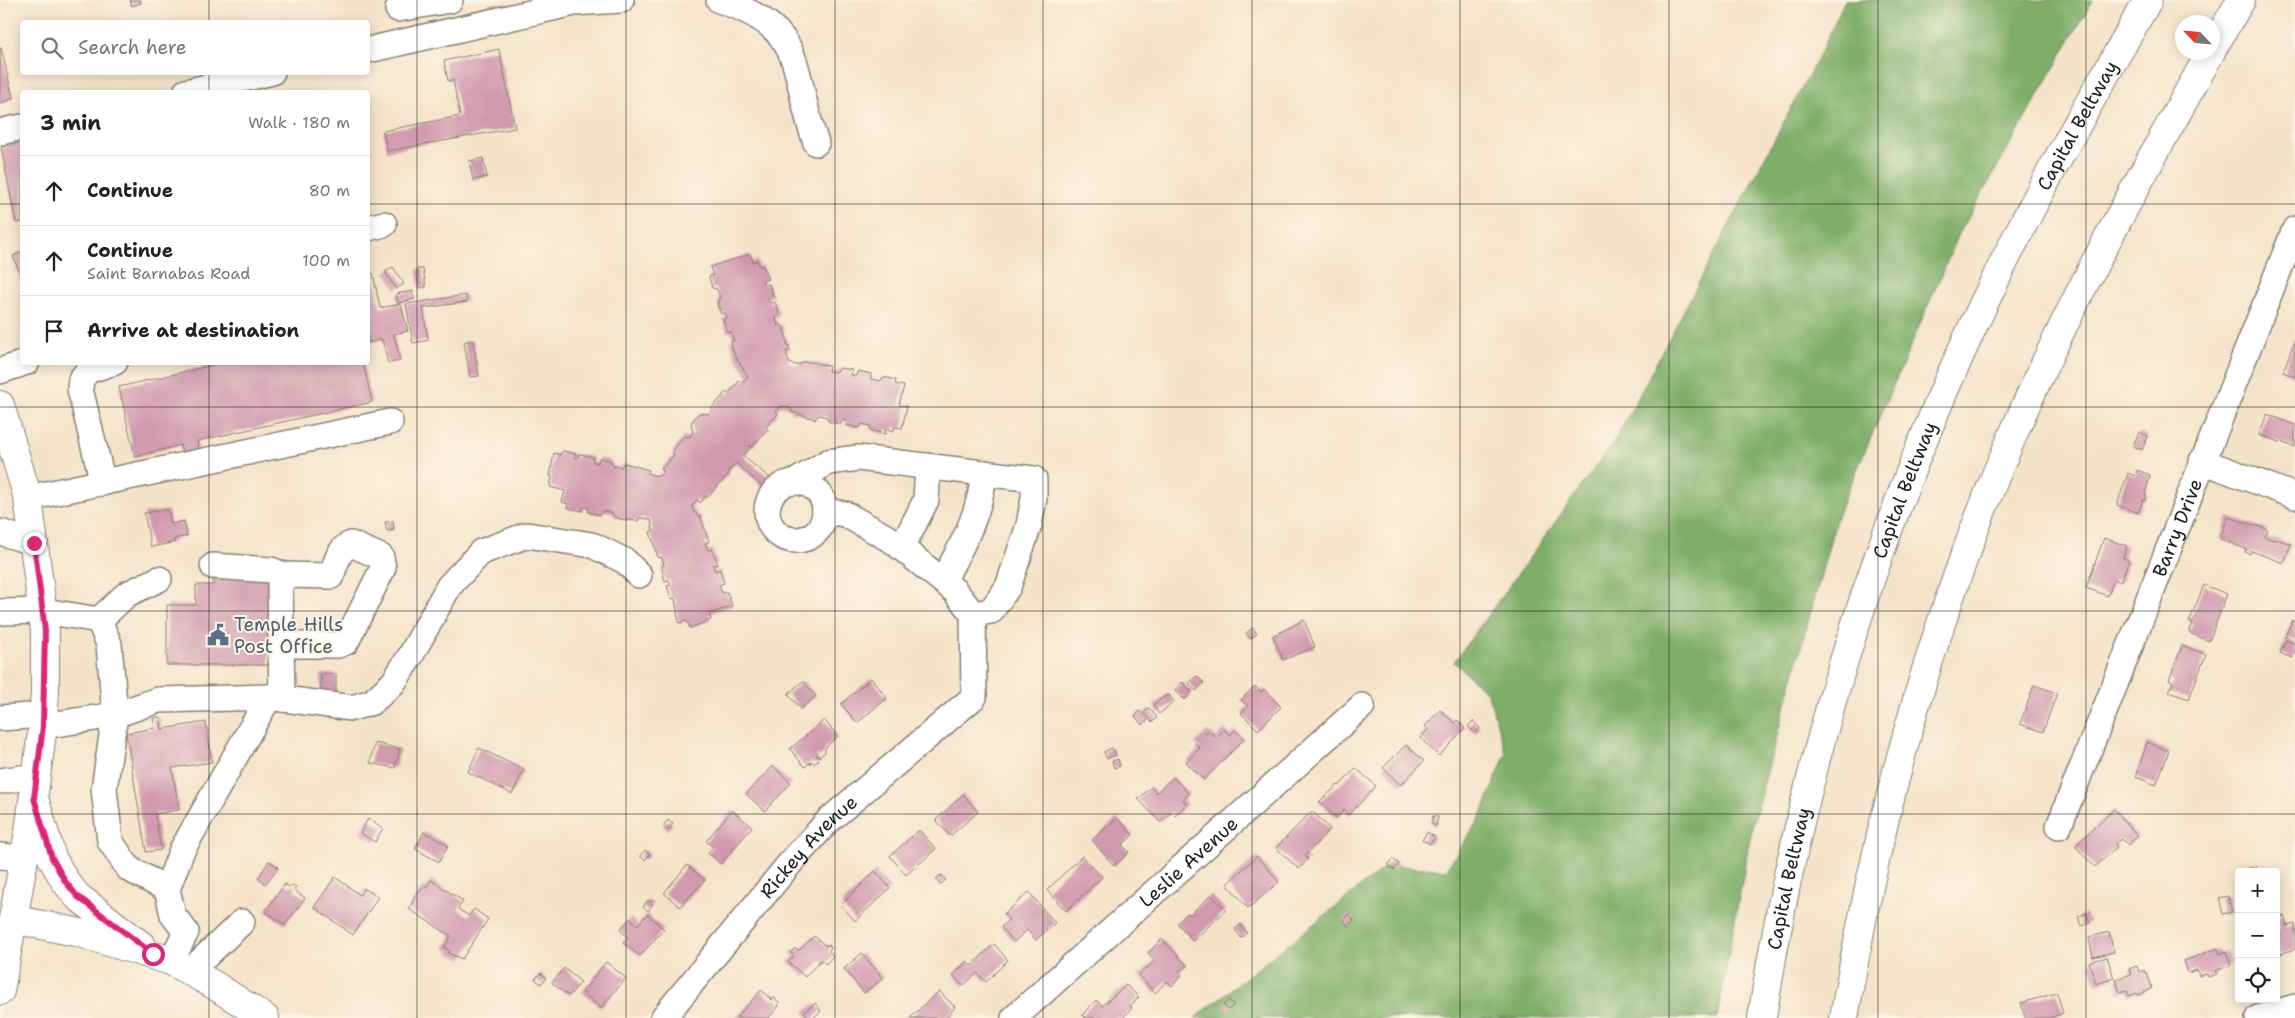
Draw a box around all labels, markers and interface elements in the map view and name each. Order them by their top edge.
north arrow [2175,15,2220,60]
search box [20,20,370,75]
icon: search [38,34,66,62]
text: Search here [78,35,187,60]
street label: Capital Beltway [2031,56,2124,195]
text: 3 min [40,109,101,137]
text: Walk · 180 m [248,112,350,133]
icon: ahead [40,177,68,205]
text: Continue [87,178,173,203]
text: 80 m [309,180,350,201]
text: Continue [87,238,173,263]
icon: ahead [40,247,68,275]
text: 100 m [302,250,350,271]
text: Saint Barnabas Road [87,263,250,284]
icon: arrive [40,317,68,345]
text: Arrive at destination [87,318,299,343]
street label: Capital Beltway [1867,418,1942,562]
street label: Barry Drive [2147,475,2208,580]
route end [23,532,46,555]
place label: Temple Hills Post Office [234,612,343,659]
public building icon: Temple Hills Post Office [205,622,231,648]
street label: Rickey Avenue [754,790,863,904]
street label: Capital Beltway [1762,805,1816,952]
street label: Leslie Avenue [1134,811,1243,913]
map controls [2235,868,2280,1003]
button: + [2235,868,2280,913]
button: − [2235,913,2280,958]
route start [142,943,165,966]
button: locate [2235,958,2280,1003]

